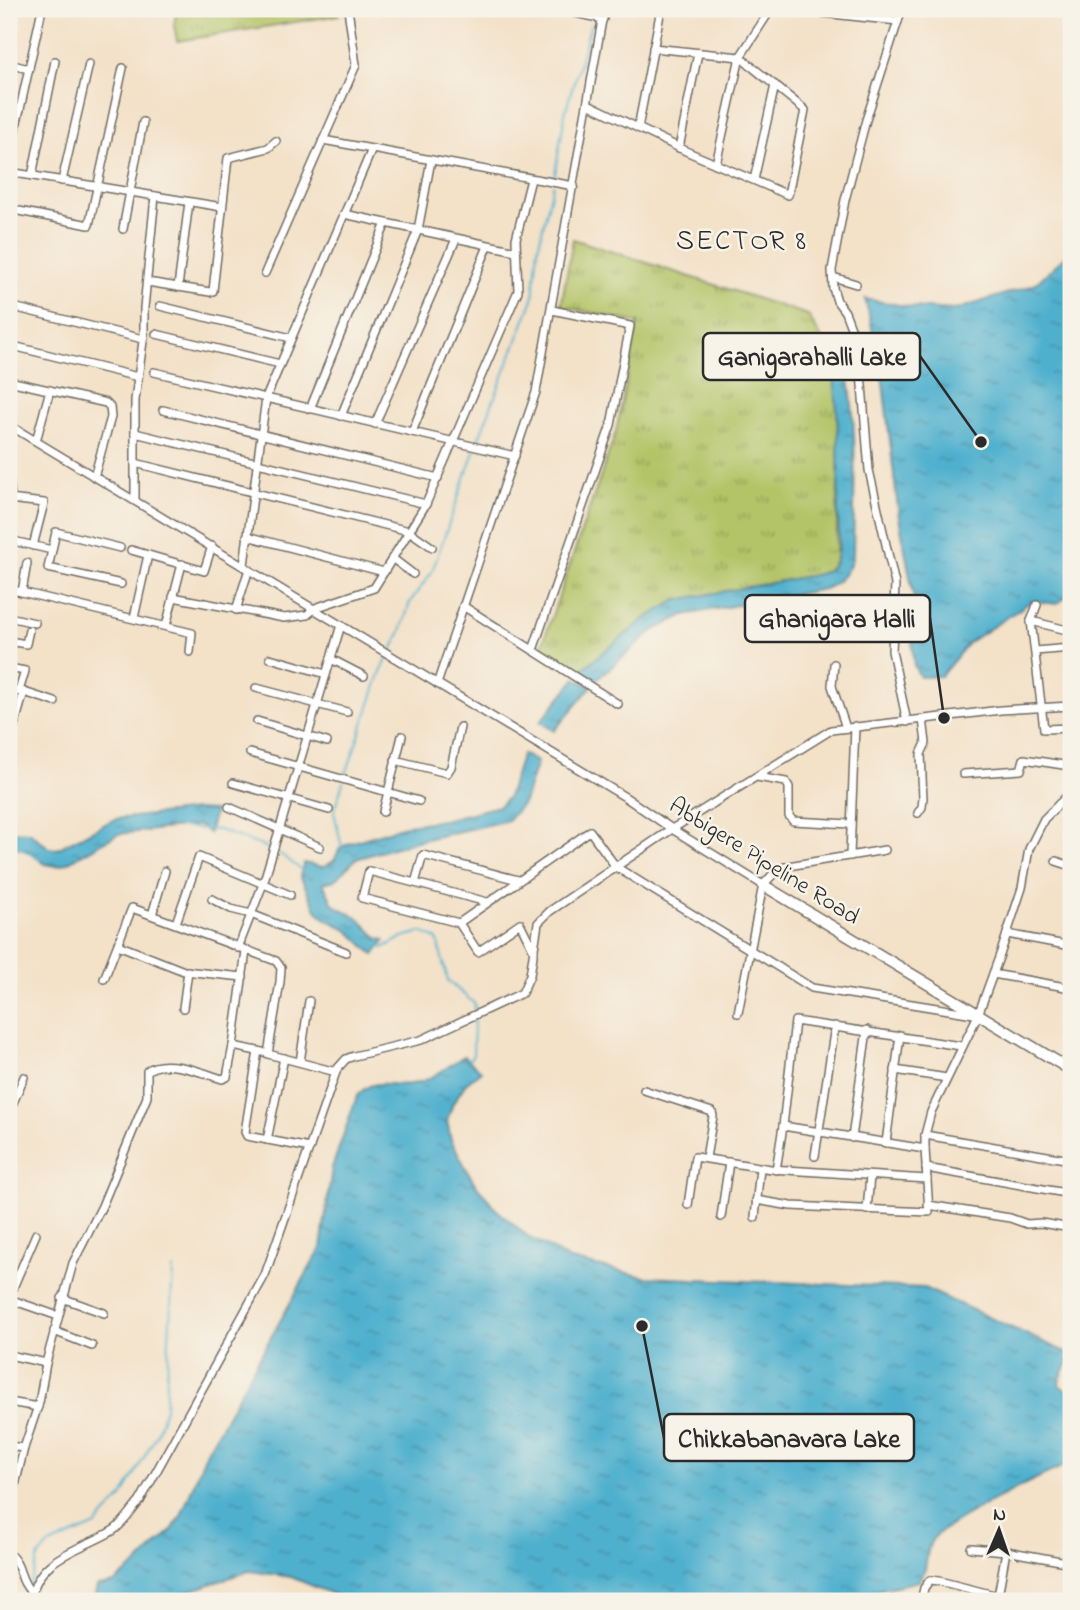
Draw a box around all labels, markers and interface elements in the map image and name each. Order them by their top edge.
district label: SECTOR 8 [676,222,808,263]
callout: Ganigarahalli Lake [703,333,920,380]
text: Ganigarahalli Lake [718,340,908,379]
callout: Ghanigara Halli [745,595,930,642]
text: Ghanigara Halli [758,602,916,641]
street label: Abbigere Pipeline Road [661,789,866,935]
callout: Chikkabanavara Lake [664,1414,914,1461]
text: Chikkabanavara Lake [678,1422,901,1460]
north arrow [964,1494,1034,1564]
text: N [993,1502,1007,1529]

